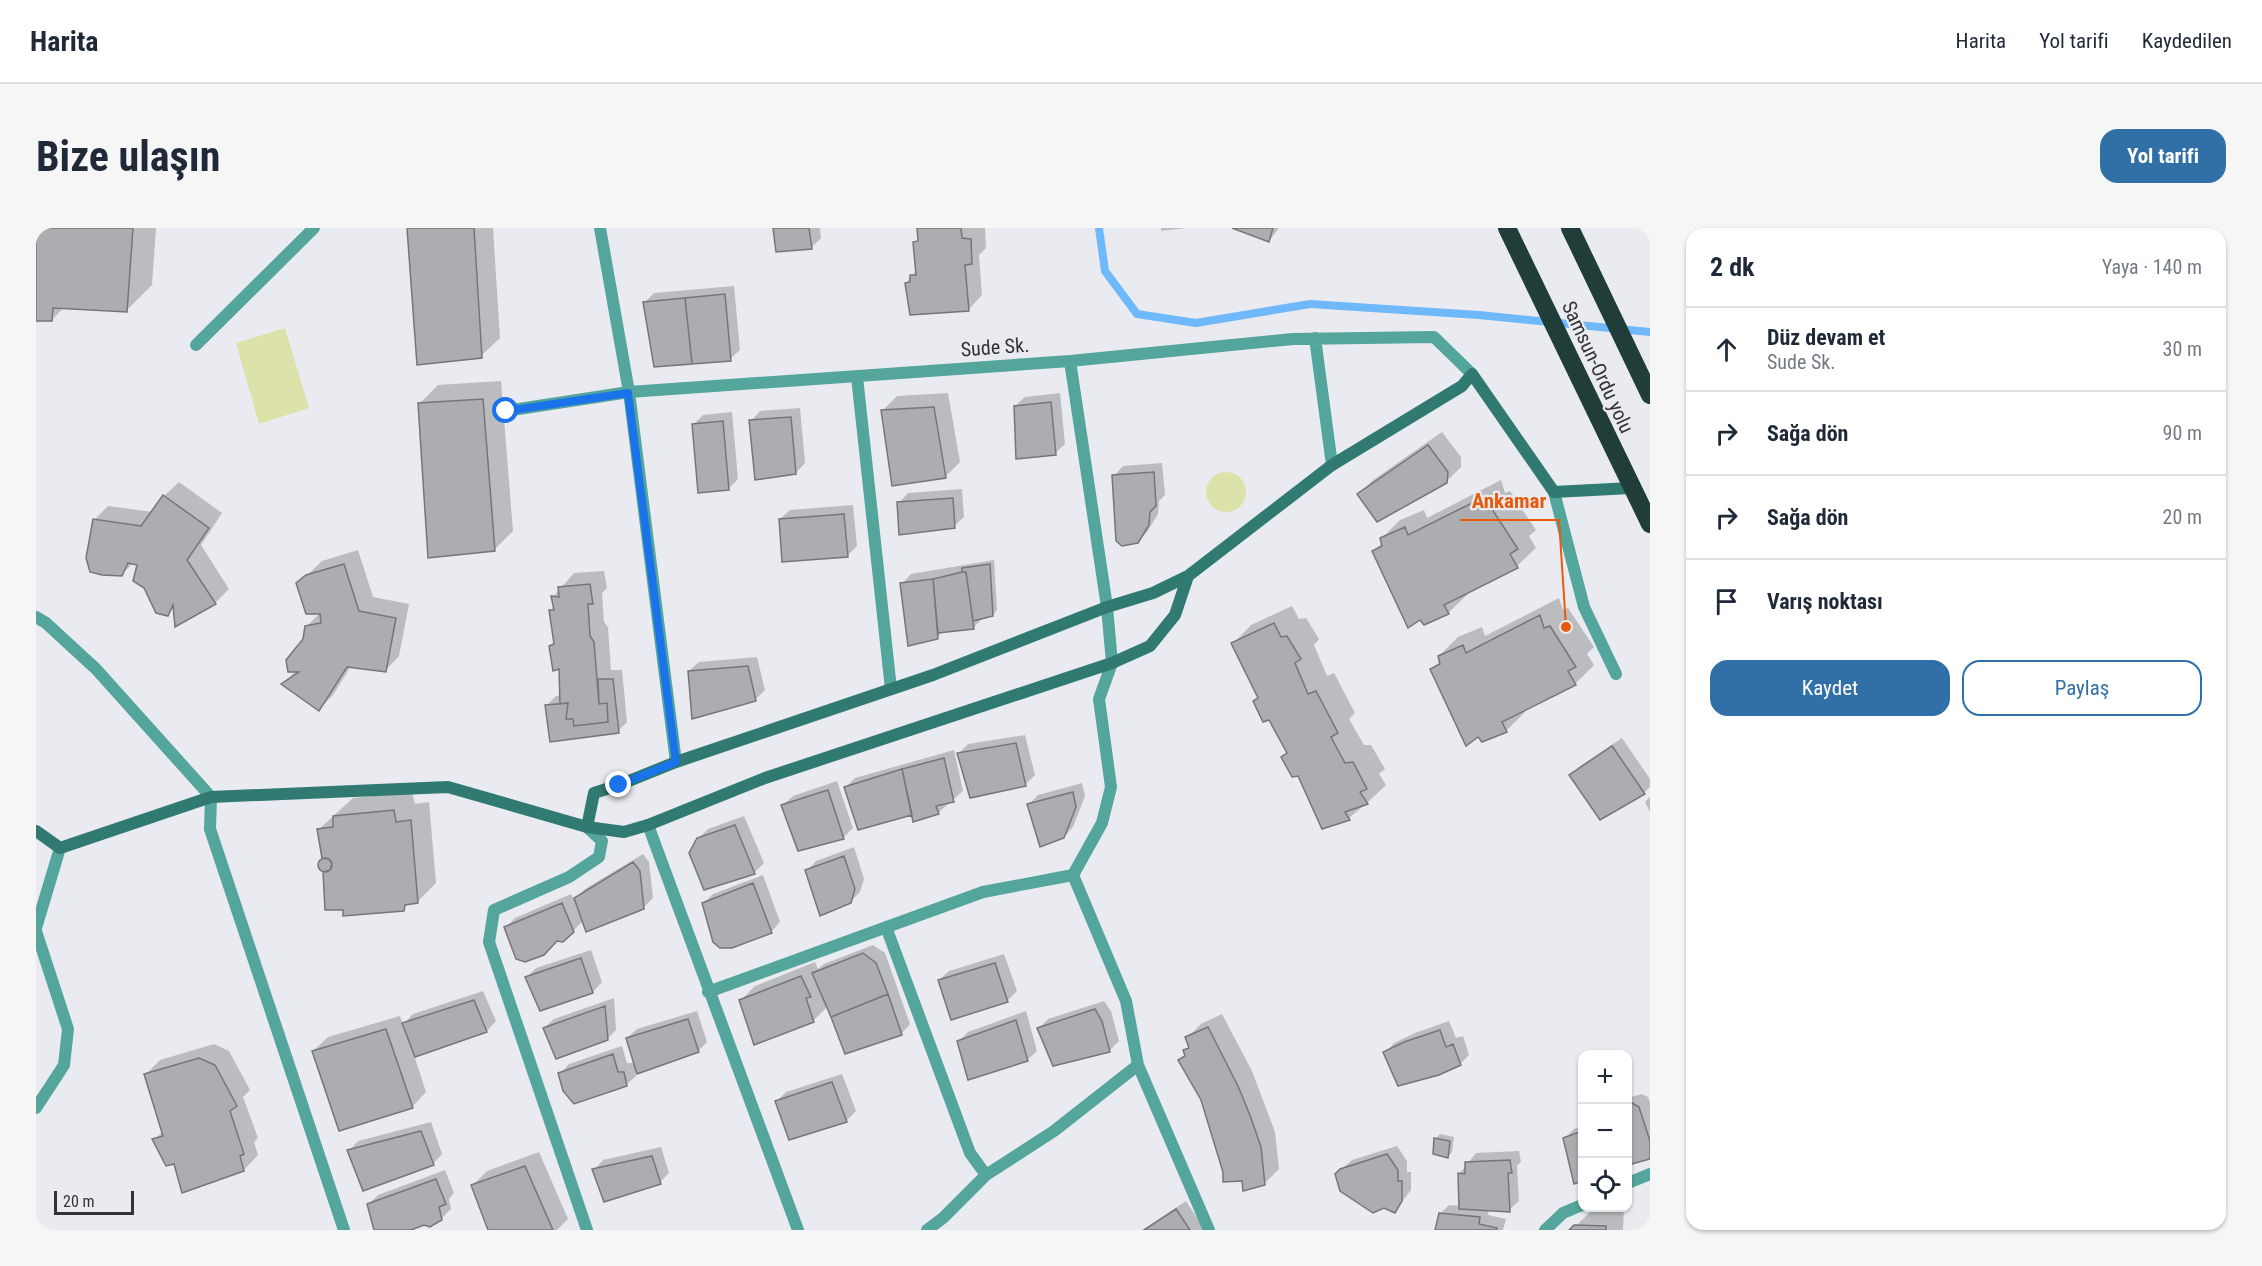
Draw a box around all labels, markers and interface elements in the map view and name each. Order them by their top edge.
text: Harita [30,25,98,58]
text: Harita [1956,29,2006,53]
text: Yol tarifi [2039,29,2109,53]
text: Kaydedilen [2142,29,2232,53]
button: Yol tarifi [2100,129,2226,183]
text: Bize ulaşın [36,132,220,181]
text: 2 dk [1710,252,1754,282]
text: Yaya · 140 m [2102,255,2202,279]
street label: Samsun-Ordu yolu [1557,297,1639,437]
text: Düz devam et [1767,325,1885,350]
street label: Sude Sk. [960,333,1030,361]
icon: ahead [1710,333,1743,366]
text: 30 m [2163,337,2202,361]
text: Sude Sk. [1767,350,1836,374]
route start [492,397,518,423]
icon: right [1710,417,1743,450]
text: Sağa dön [1767,421,1848,446]
text: 90 m [2163,421,2202,445]
callout: Ankamar [1460,481,1559,520]
text: Ankamar [1472,489,1546,513]
icon: right [1710,501,1743,534]
text: Sağa dön [1767,505,1848,530]
text: 20 m [2163,505,2202,529]
icon: arrive [1710,585,1743,618]
text: Varış noktası [1767,589,1883,614]
button: Kaydet [1710,660,1950,716]
button: Paylaş [1962,660,2202,716]
route end [605,771,631,797]
map controls [1578,1050,1632,1212]
button: + [1578,1050,1632,1104]
button: − [1578,1104,1632,1158]
button: locate [1578,1158,1632,1212]
scale bar [54,1188,134,1216]
text: 20 m [63,1192,95,1211]

